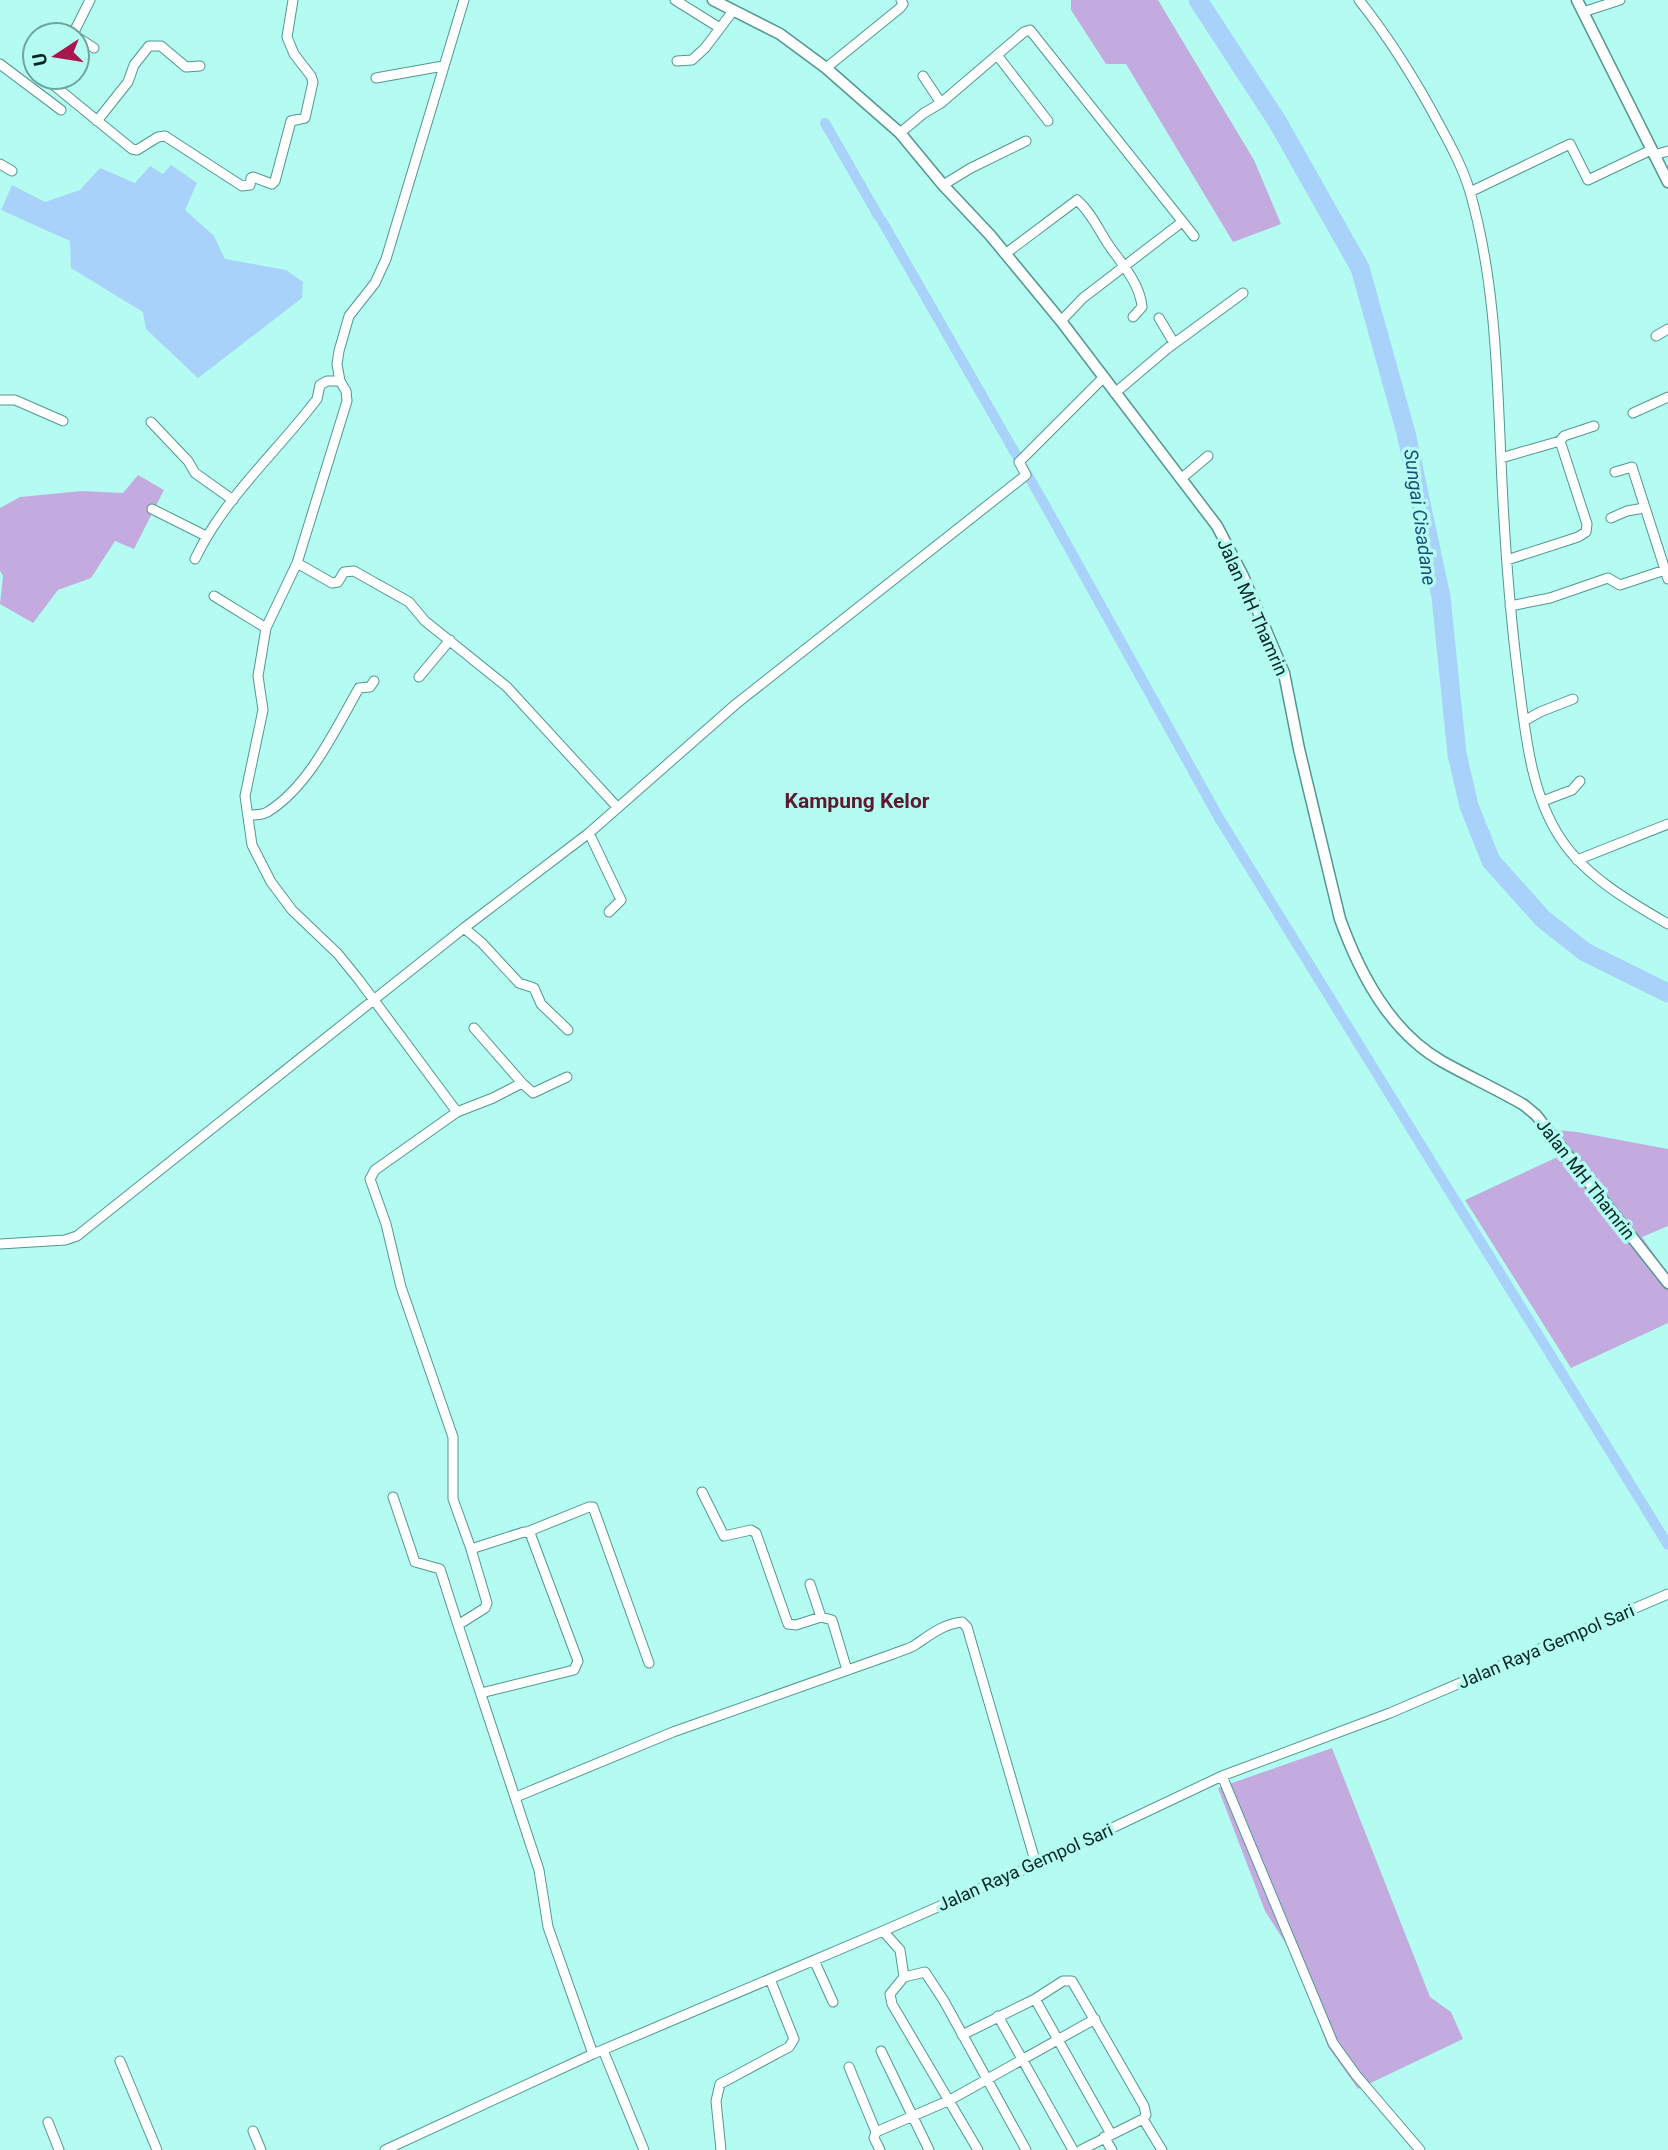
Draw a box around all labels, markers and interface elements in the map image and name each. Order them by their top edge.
north arrow [21,21,91,91]
text: U [27,51,52,68]
water label: Sungai Cisadane [1399,447,1441,587]
street label: Jalan MH Thamrin [1213,535,1293,679]
district label: Kampung Kelor [785,789,930,813]
street label: Jalan MH Thamrin [1532,1114,1640,1244]
street label: Jalan Raya Gempol Sari [1455,1599,1637,1693]
street label: Jalan Raya Gempol Sari [934,1819,1116,1915]

